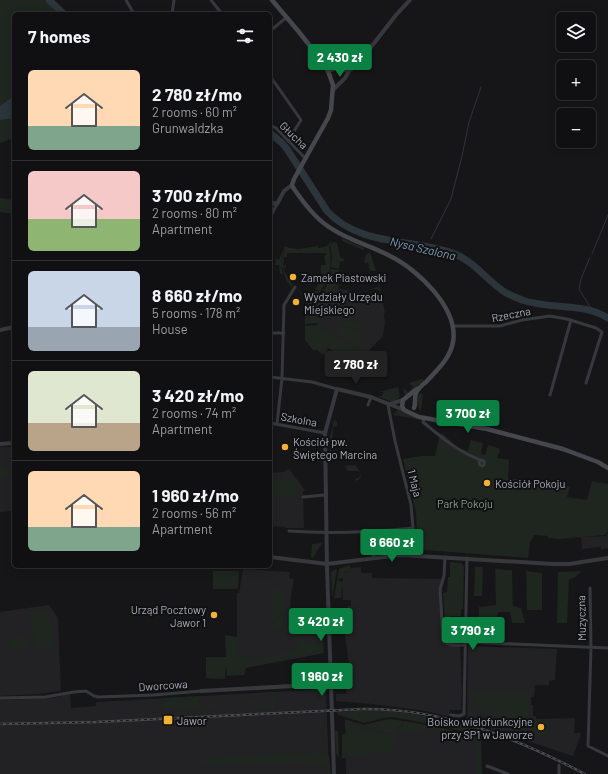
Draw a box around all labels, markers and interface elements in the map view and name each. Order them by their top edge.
map controls [556,12,596,148]
button: layers [556,12,596,52]
icon: filters [234,25,256,47]
text: 7 homes [28,26,90,46]
pin: 2 430 zł [299,44,381,78]
text: 2 430 zł [317,49,363,65]
button: + [556,60,596,100]
text: 2 780 zł/mo [152,84,242,104]
icon: home [60,86,108,134]
text: 2 rooms · 60 m² [152,104,237,120]
button: − [556,108,596,148]
street label: Głucha [277,119,311,151]
text: Grunwaldzka [152,120,223,136]
text: 3 700 zł/mo [152,185,242,205]
icon: home [60,187,108,235]
text: 2 rooms · 80 m² [152,205,237,221]
text: Apartment [152,221,213,237]
water label: Nysa Szalona [389,234,457,262]
place label: Zamek Piastowski [301,271,386,284]
marker: Zamek Piastowski [288,272,298,282]
text: 8 660 zł/mo [152,285,242,305]
icon: home [60,287,108,335]
place label: Wydziały Urzędu Miejskiego [304,290,383,316]
marker: Wydziały Urzędu Miejskiego [291,297,301,307]
street label: Rzeczna [490,304,532,324]
text: 5 rooms · 178 m² [152,305,240,321]
text: House [152,321,188,337]
pin: 2 780 zł [315,351,397,385]
text: 2 780 zł [333,356,379,372]
text: 3 420 zł/mo [152,385,244,405]
icon: home [60,387,108,435]
pin: 3 700 zł [427,400,509,434]
text: 2 rooms · 74 m² [152,405,236,421]
text: 3 700 zł [445,405,491,421]
street label: Szkolna [280,409,318,429]
text: Apartment [152,421,213,437]
place label: Kościół pw. Świętego Marcina [293,435,377,461]
marker: Kościół pw. Świętego Marcina [280,442,290,452]
street label: 1 Maja [405,468,425,498]
place label: Kościół Pokoju [495,477,566,490]
marker: Kościół Pokoju [482,478,492,488]
text: 1 960 zł/mo [152,485,239,505]
icon: home [60,487,108,535]
park label: Park Pokoju [437,497,493,510]
text: 2 rooms · 56 m² [152,505,236,521]
text: Apartment [152,521,213,537]
pin: 8 660 zł [351,529,433,563]
text: 8 660 zł [369,534,415,550]
street label: Muzyczna [574,595,588,641]
place label: Urząd Pocztowy Jawor 1 [131,603,206,629]
pin: 3 420 zł [280,608,362,642]
marker: Urząd Pocztowy Jawor 1 [209,610,219,620]
text: 3 420 zł [298,613,344,629]
pin: 3 790 zł [432,617,514,651]
text: 3 790 zł [451,622,495,638]
pin: 1 960 zł [281,663,363,697]
text: 1 960 zł [301,668,343,684]
street label: Dworcowa [138,677,188,693]
marker: Jawor [162,714,174,726]
place label: Jawor [177,714,207,727]
place label: Boisko wielofunkcyjne przy SP1 w Jaworze [427,715,533,741]
marker: Boisko wielofunkcyjne przy SP1 w Jaworze [536,722,546,732]

